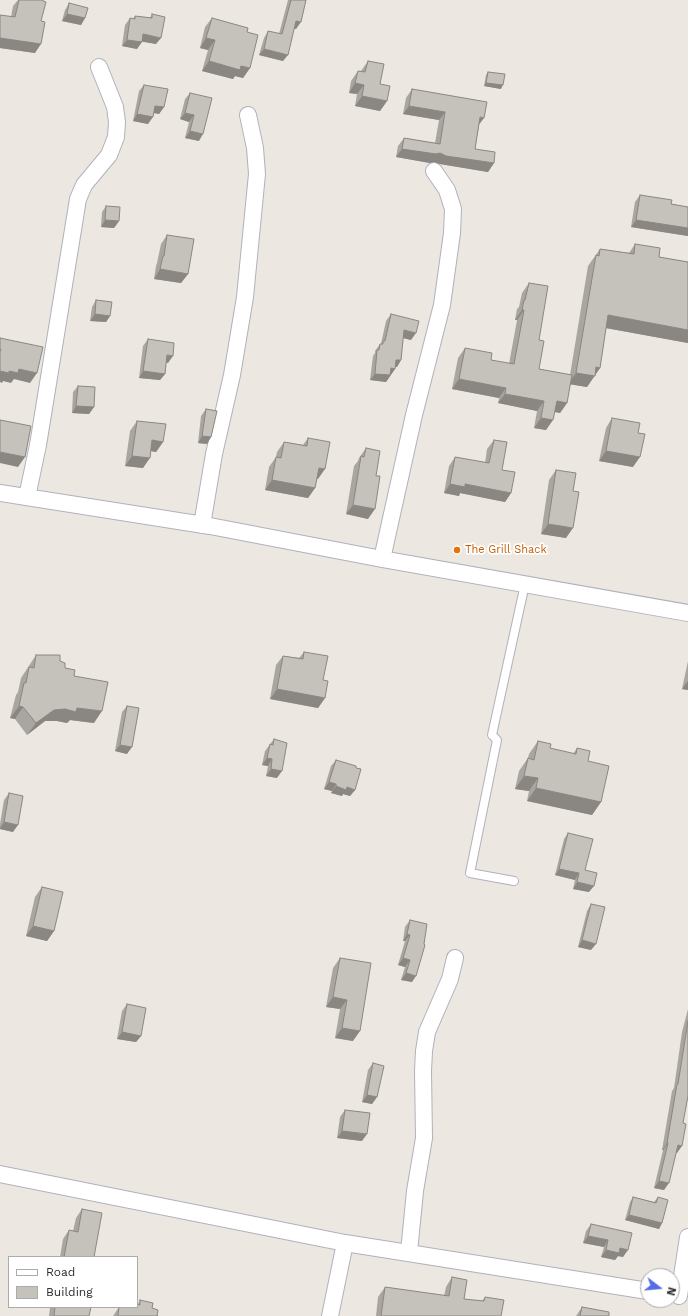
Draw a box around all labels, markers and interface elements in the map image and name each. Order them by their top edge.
place label: The Grill Shack [465,543,547,557]
marker: The Grill Shack [452,545,462,555]
legend [8,1256,138,1308]
text: Road [46,1265,75,1279]
north arrow [640,1268,680,1308]
text: Building [46,1285,93,1299]
text: N [664,1285,678,1297]

